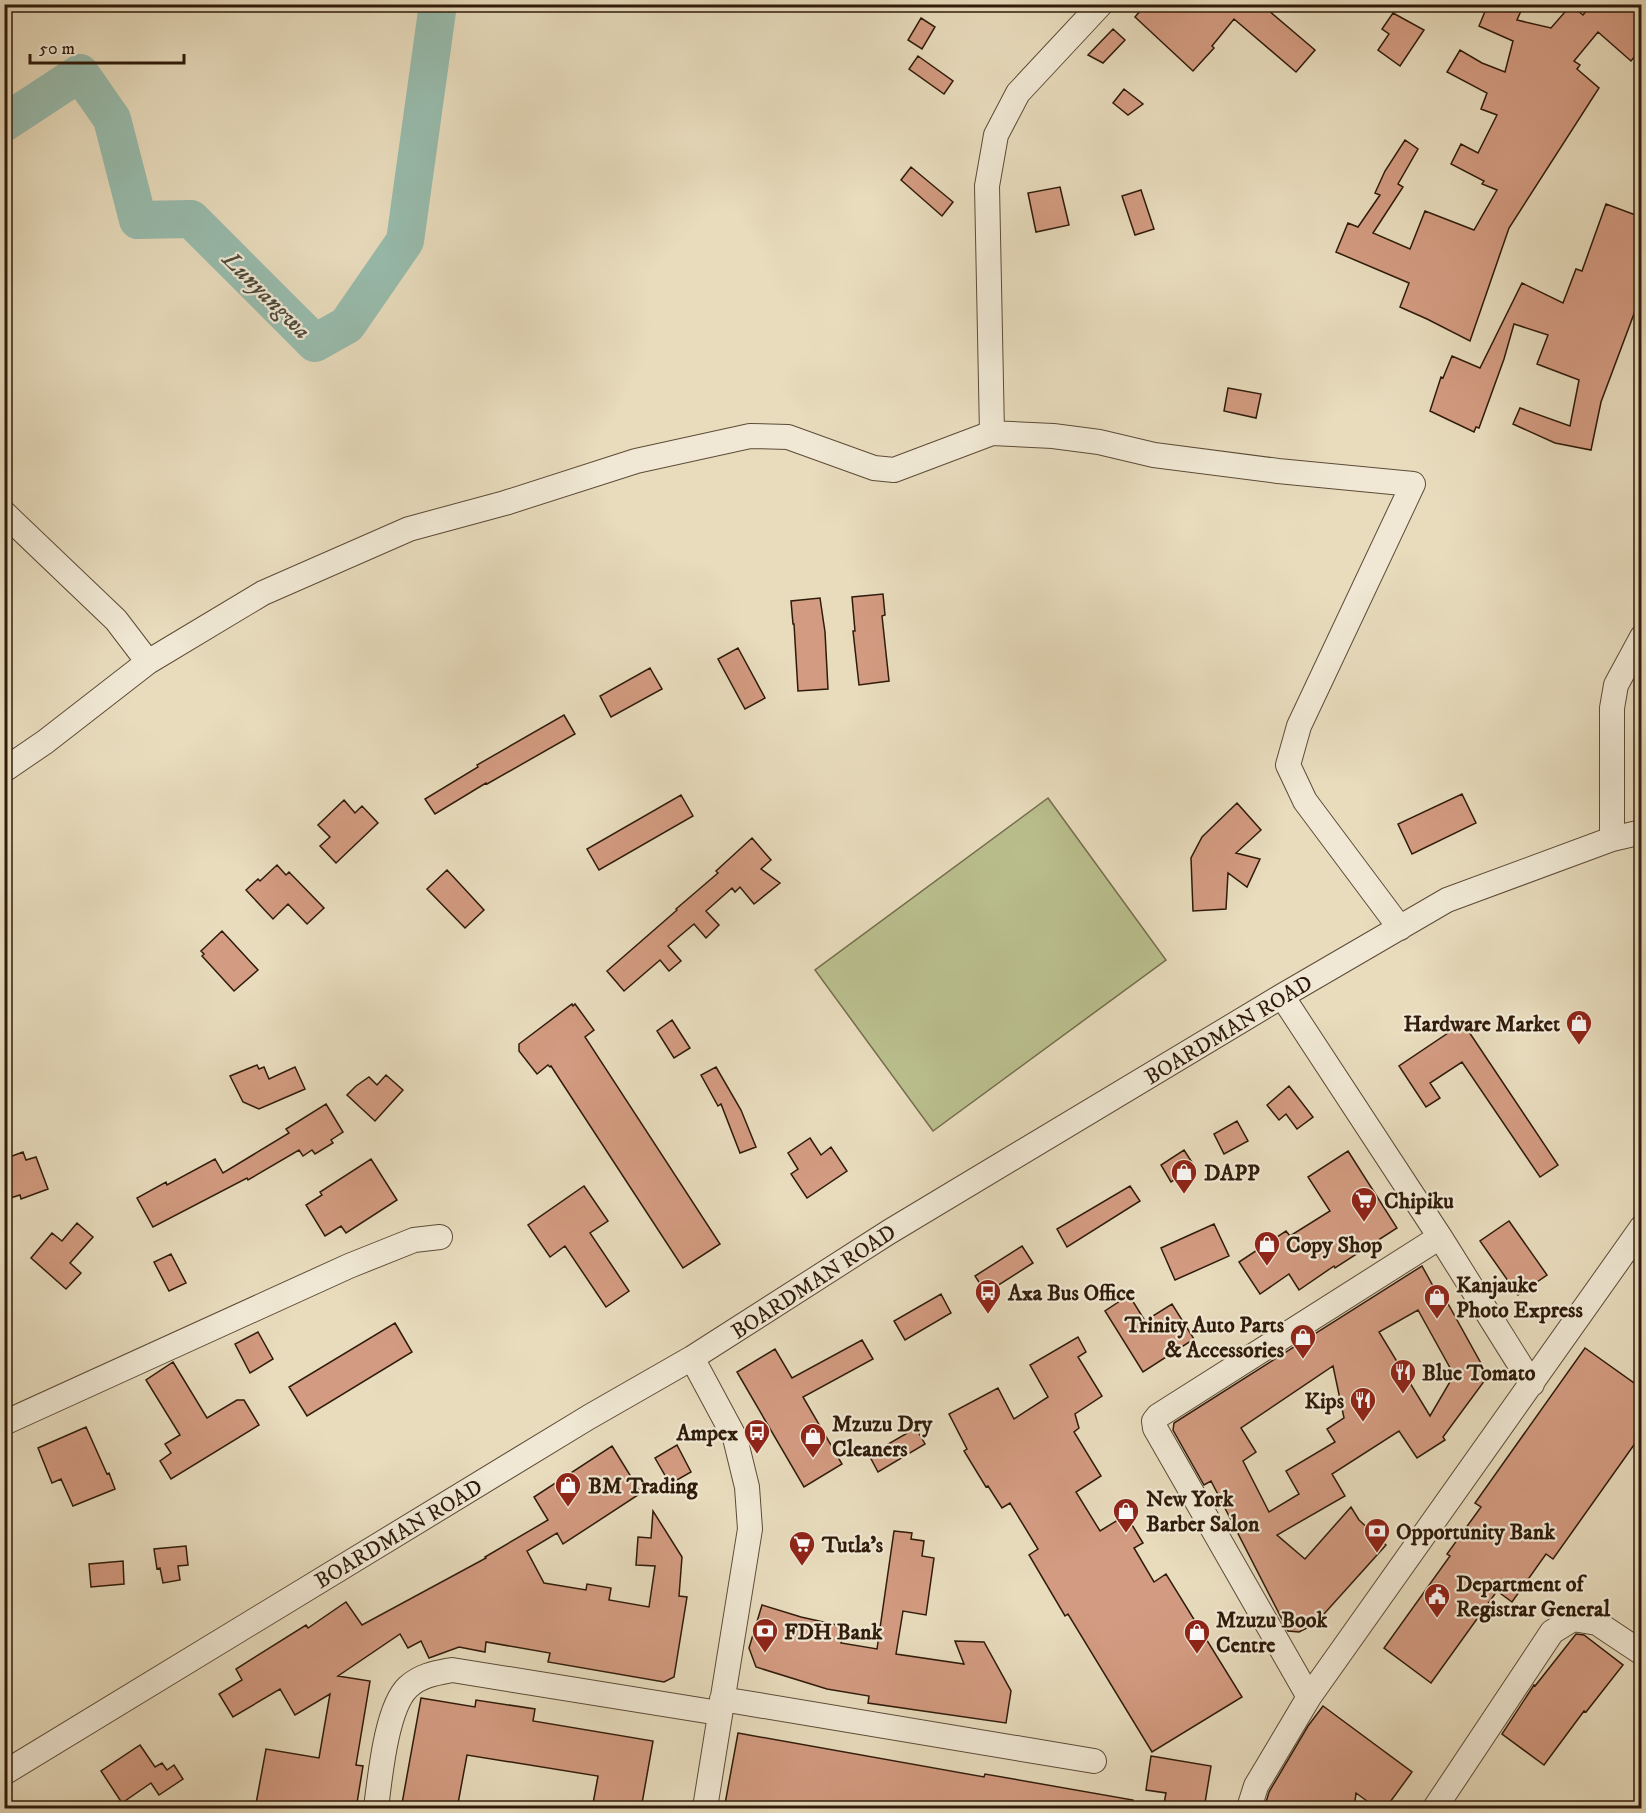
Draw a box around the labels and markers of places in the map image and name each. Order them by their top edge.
shop icon: Hardware Market [1564,1008,1594,1046]
place label: Hardware Market [1403,1011,1560,1038]
shop icon: DAPP [1169,1157,1199,1195]
place label: DAPP [1204,1160,1260,1187]
supermarket icon: Chipiku [1349,1185,1379,1223]
place label: Chipiku [1384,1188,1454,1215]
shop icon: Copy Shop [1252,1229,1282,1267]
place label: Copy Shop [1286,1232,1382,1259]
place label: Kanjauke Photo Express [1456,1272,1583,1324]
bus stop icon: Axa Bus Office [973,1277,1003,1315]
place label: Axa Bus Office [1007,1280,1135,1307]
shop icon: Kanjauke Photo Express [1422,1282,1452,1320]
place label: Trinity Auto Parts & Accessories [1124,1312,1285,1364]
shop icon: Trinity Auto Parts & Accessories [1288,1322,1318,1360]
restaurant icon: Blue Tomato [1388,1357,1418,1395]
place label: Blue Tomato [1422,1360,1536,1387]
restaurant icon: Kips [1348,1385,1378,1423]
place label: Kips [1304,1388,1345,1415]
place label: Mzuzu Dry Cleaners [832,1411,933,1463]
bus stop icon: Ampex [742,1417,772,1455]
place label: Ampex [676,1420,738,1447]
shop icon: Mzuzu Dry Cleaners [798,1421,828,1459]
shop icon: BM Trading [553,1470,583,1508]
place label: BM Trading [588,1473,699,1500]
place label: New York Barber Salon [1146,1486,1260,1538]
shop icon: New York Barber Salon [1111,1496,1141,1534]
bank icon: Opportunity Bank [1362,1516,1392,1554]
place label: Opportunity Bank [1396,1519,1556,1546]
supermarket icon: Tutla's [787,1529,817,1567]
place label: Tutla's [821,1532,884,1559]
place label: Department of Registrar General [1456,1571,1610,1623]
public building icon: Department of Registrar General [1422,1581,1452,1619]
place label: Mzuzu Book Centre [1216,1607,1328,1659]
bank icon: FDH Bank [750,1616,780,1654]
shop icon: Mzuzu Book Centre [1182,1617,1212,1655]
place label: FDH Bank [784,1619,884,1646]

